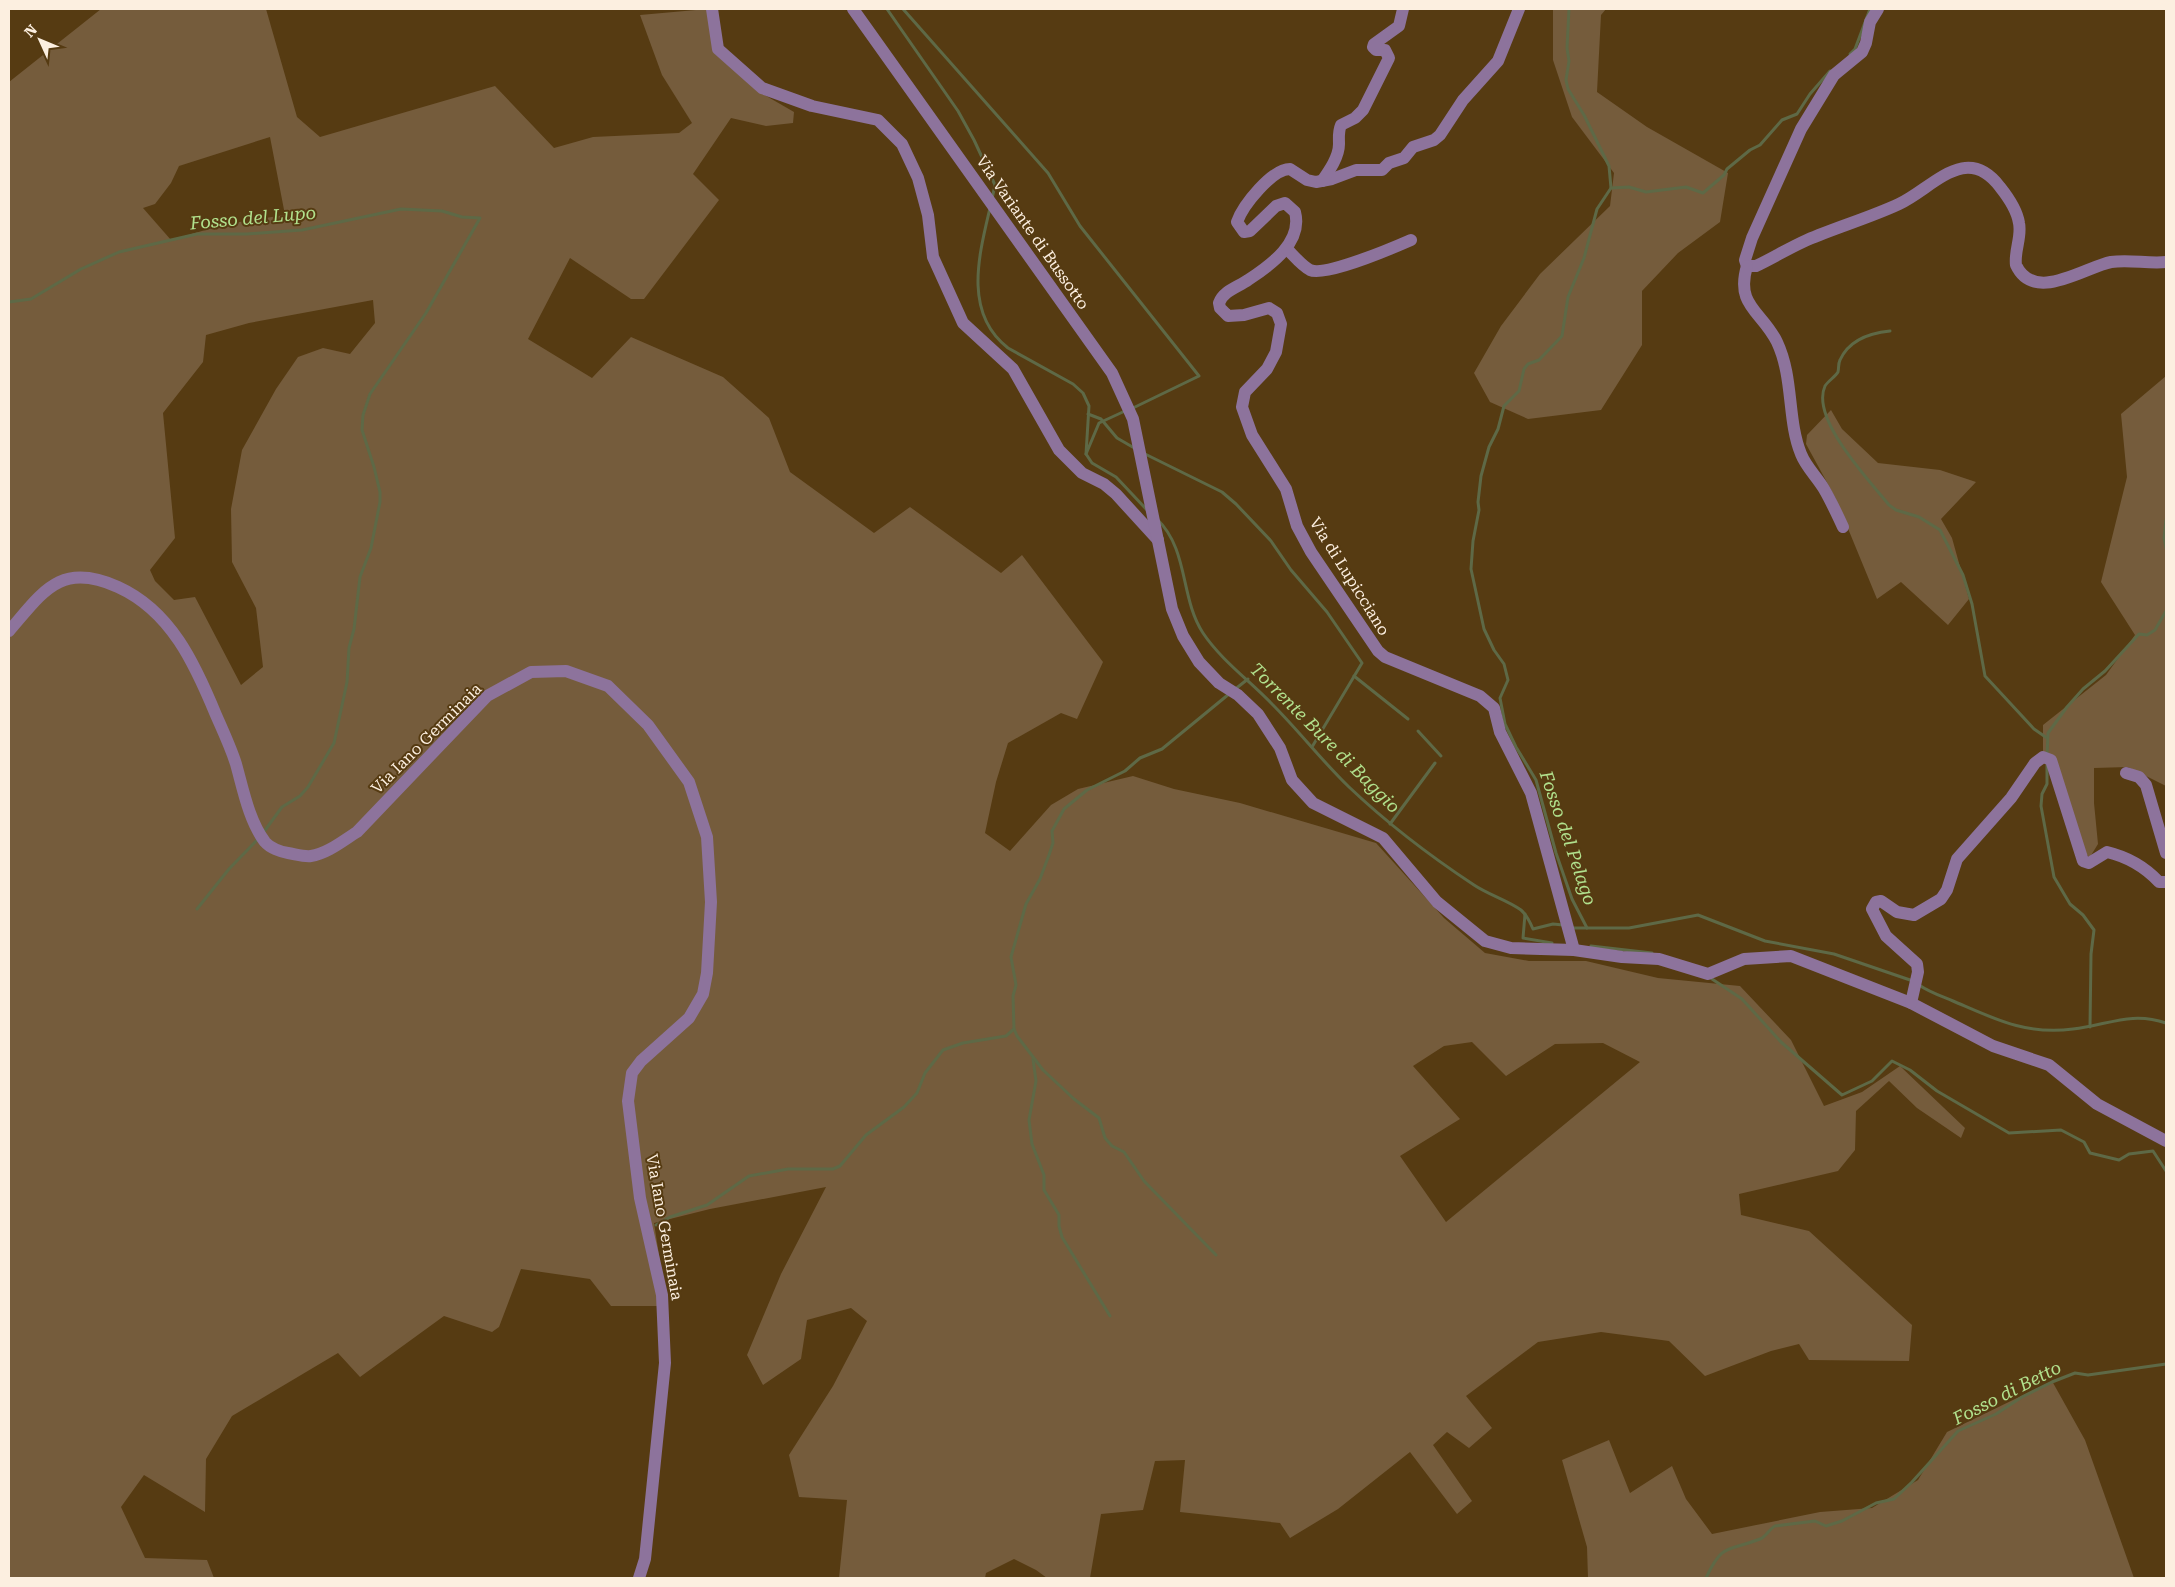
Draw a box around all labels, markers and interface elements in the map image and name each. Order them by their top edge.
north arrow [15,15,65,65]
text: N [21,21,40,40]
street label: Via Variante di Bussotto [972,152,1093,313]
water label: Fosso del Lupo [188,202,317,234]
street label: Via di Lupicciano [1306,514,1394,639]
water label: Torrente Bure di Baggio [1246,658,1405,817]
street label: Via Iano Germinaia [367,679,486,798]
water label: Fosso del Pelago [1535,767,1601,908]
street label: Via Iano Germinaia [642,1152,687,1302]
water label: Fosso di Betto [1948,1356,2064,1429]

